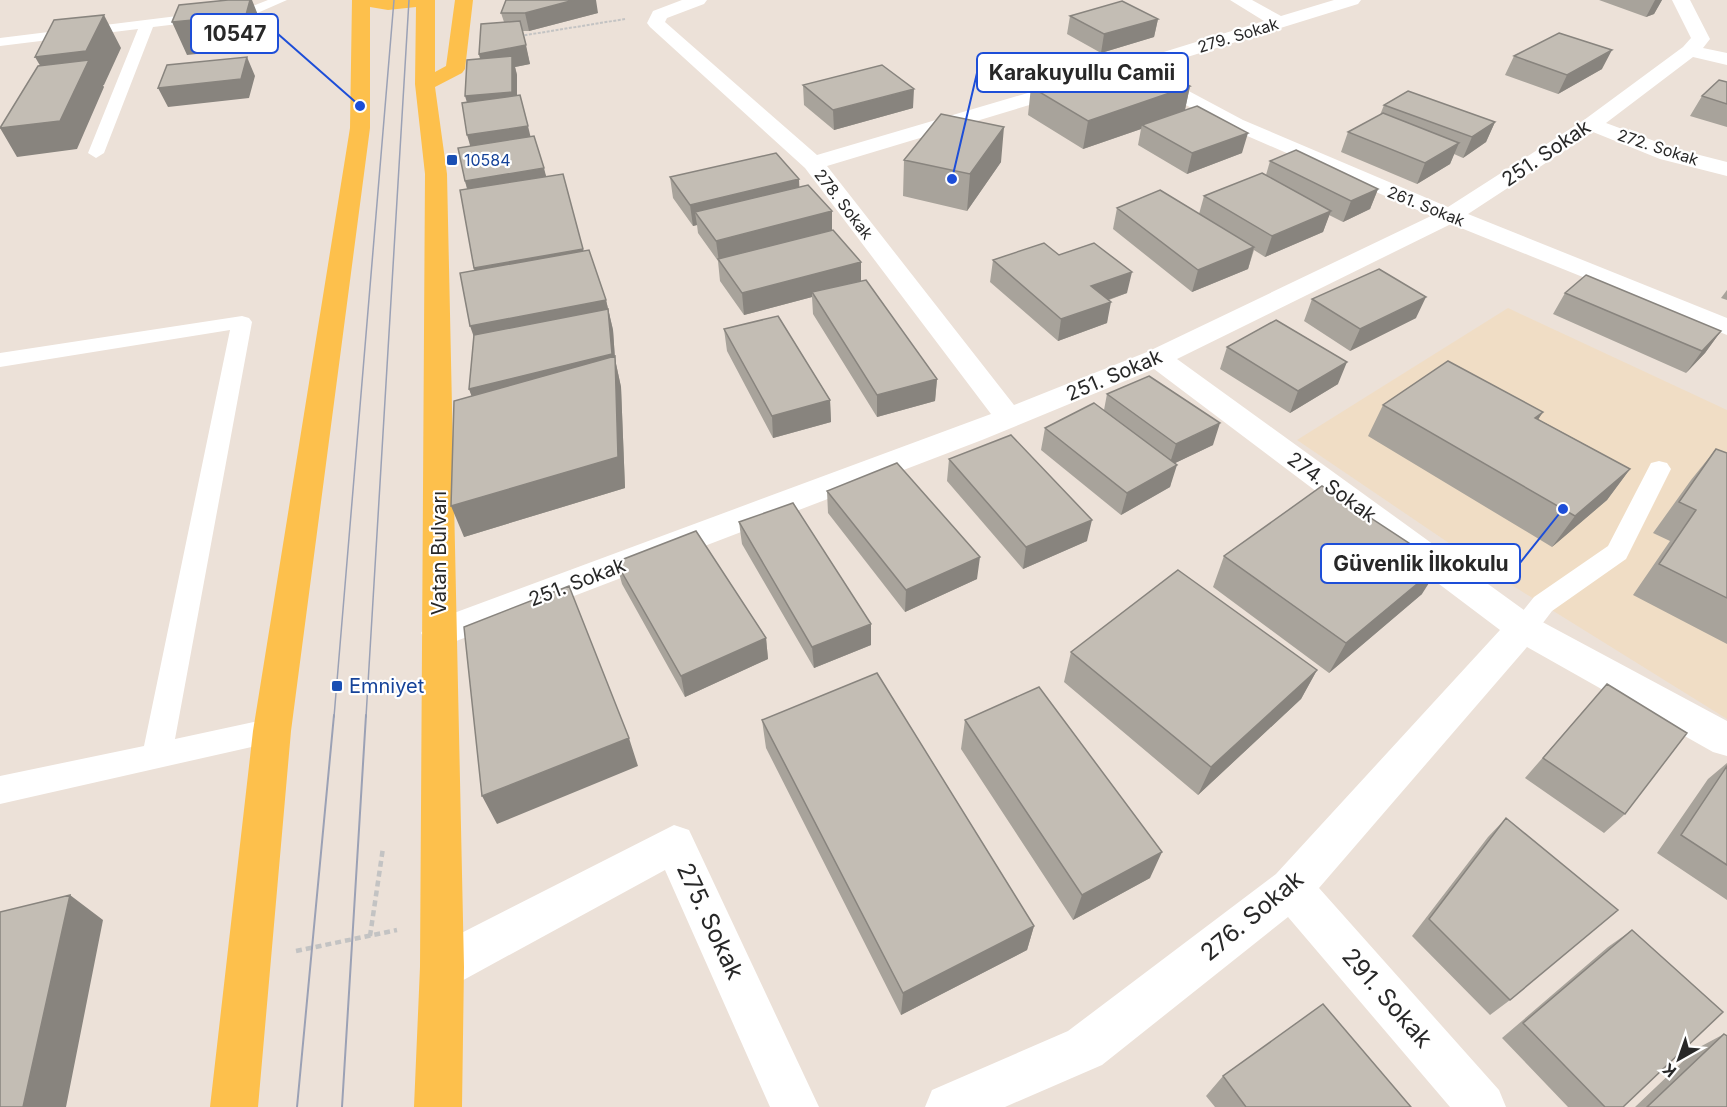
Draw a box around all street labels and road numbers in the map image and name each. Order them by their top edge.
street label: 279. Sokak [1195,13,1281,57]
street label: 251. Sokak [1497,115,1595,191]
street label: 272. Sokak [1615,124,1701,170]
street label: 278. Sokak [810,165,878,243]
street label: 261. Sokak [1384,181,1468,231]
street label: 251. Sokak [1062,344,1166,406]
street label: 274. Sokak [1283,447,1381,527]
street label: Vatan Bulvarı [427,491,451,615]
street label: 251. Sokak [525,553,629,611]
street label: 275. Sokak [671,858,750,984]
street label: 276. Sokak [1194,864,1309,967]
street label: 291. Sokak [1336,942,1439,1053]

